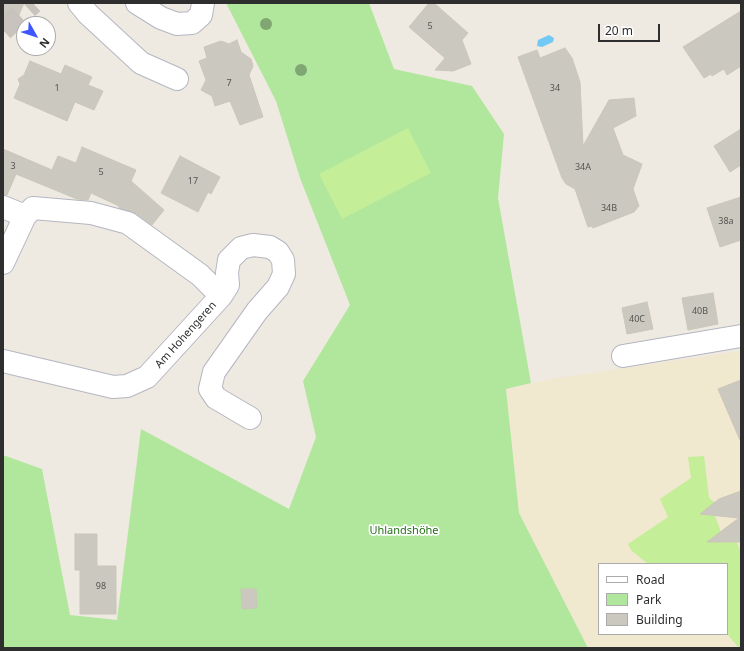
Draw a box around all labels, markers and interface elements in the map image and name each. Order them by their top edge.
north arrow [16,16,56,56]
scale bar [600,16,662,42]
house number: 5 [427,21,433,31]
text: 20 m [605,22,633,39]
text: N [36,35,54,51]
house number: 7 [226,78,232,88]
house number: 1 [54,83,60,93]
house number: 34 [550,83,560,93]
house number: 3 [10,161,16,171]
house number: 34A [575,162,591,172]
house number: 5 [98,167,104,177]
house number: 17 [188,176,198,186]
house number: 34B [601,203,617,213]
house number: 38a [718,216,734,226]
street label: Am Hohengeren [153,299,219,371]
house number: 40B [692,306,708,316]
house number: 40C [629,314,645,324]
park label: Uhlandshöhe [369,524,439,538]
legend [598,563,728,635]
text: Road [636,571,665,588]
house number: 98 [96,581,106,591]
text: Park [636,591,661,608]
text: Building [636,611,683,628]

